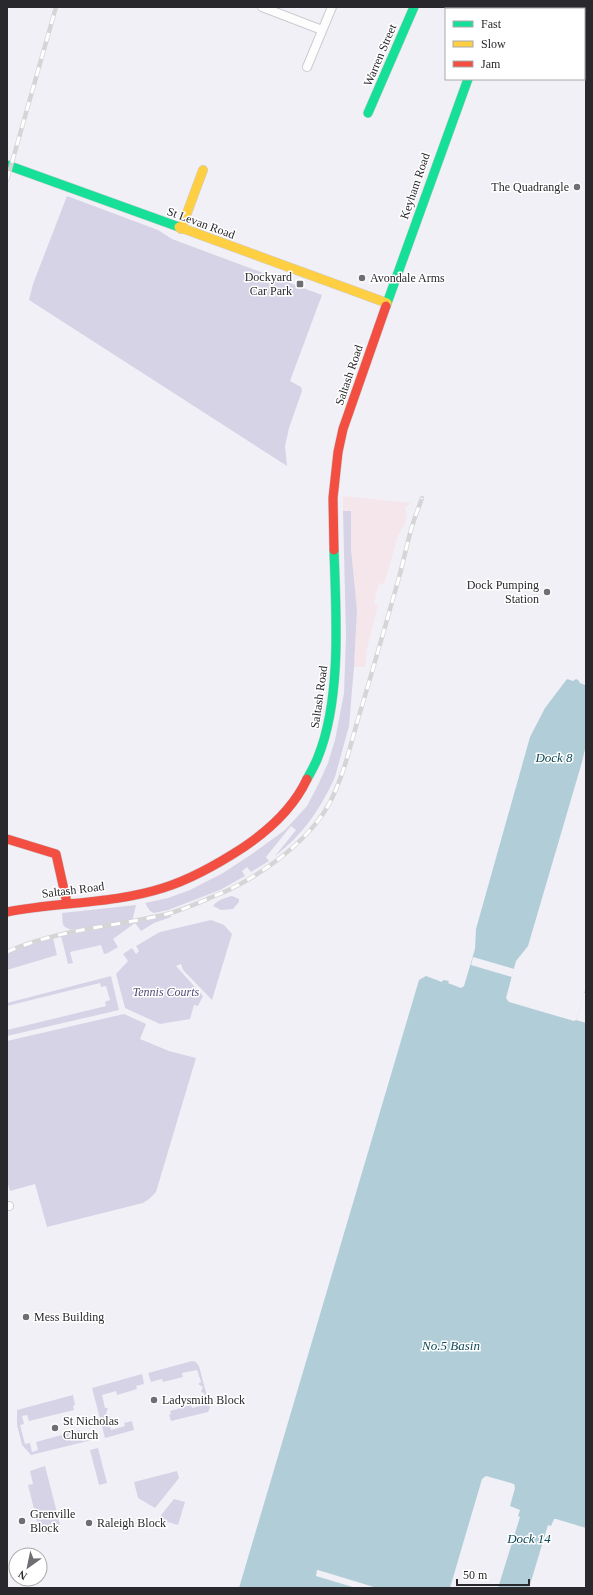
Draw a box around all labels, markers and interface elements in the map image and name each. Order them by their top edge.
legend [445,8,585,80]
text: Fast [481,17,502,31]
street label: Warren Street [361,21,400,88]
text: Slow [481,37,506,51]
text: Jam [481,57,501,71]
street label: Keyham Road [397,151,433,221]
place label: The Quadrangle [491,180,569,194]
marker: The Quadrangle [572,182,582,192]
street label: St Levan Road [165,204,237,242]
place label: Dockyard Car Park [245,270,292,298]
place label: Avondale Arms [370,271,445,285]
marker: Avondale Arms [357,273,367,283]
marker: Dockyard Car Park [295,279,305,289]
street label: Saltash Road [332,343,366,407]
place label: Dock Pumping Station [467,578,539,606]
marker: Dock Pumping Station [542,587,552,597]
street label: Saltash Road [308,665,330,729]
water label: Dock 8 [534,750,573,765]
street label: Saltash Road [41,879,105,901]
park label: Tennis Courts [133,985,200,999]
place label: Mess Building [34,1310,104,1324]
marker: Mess Building [21,1312,31,1322]
water label: No.5 Basin [421,1338,480,1353]
place label: Ladysmith Block [162,1393,245,1407]
marker: Ladysmith Block [149,1395,159,1405]
place label: St Nicholas Church [63,1414,119,1442]
marker: St Nicholas Church [50,1423,60,1433]
place label: Grenville Block [30,1507,75,1535]
marker: Grenville Block [17,1516,27,1526]
place label: Raleigh Block [97,1516,166,1530]
marker: Raleigh Block [84,1518,94,1528]
water label: Dock 14 [506,1531,551,1546]
north arrow [8,1547,48,1587]
scale bar [457,1561,529,1587]
text: N [16,1568,29,1583]
text: 50 m [463,1568,488,1582]

